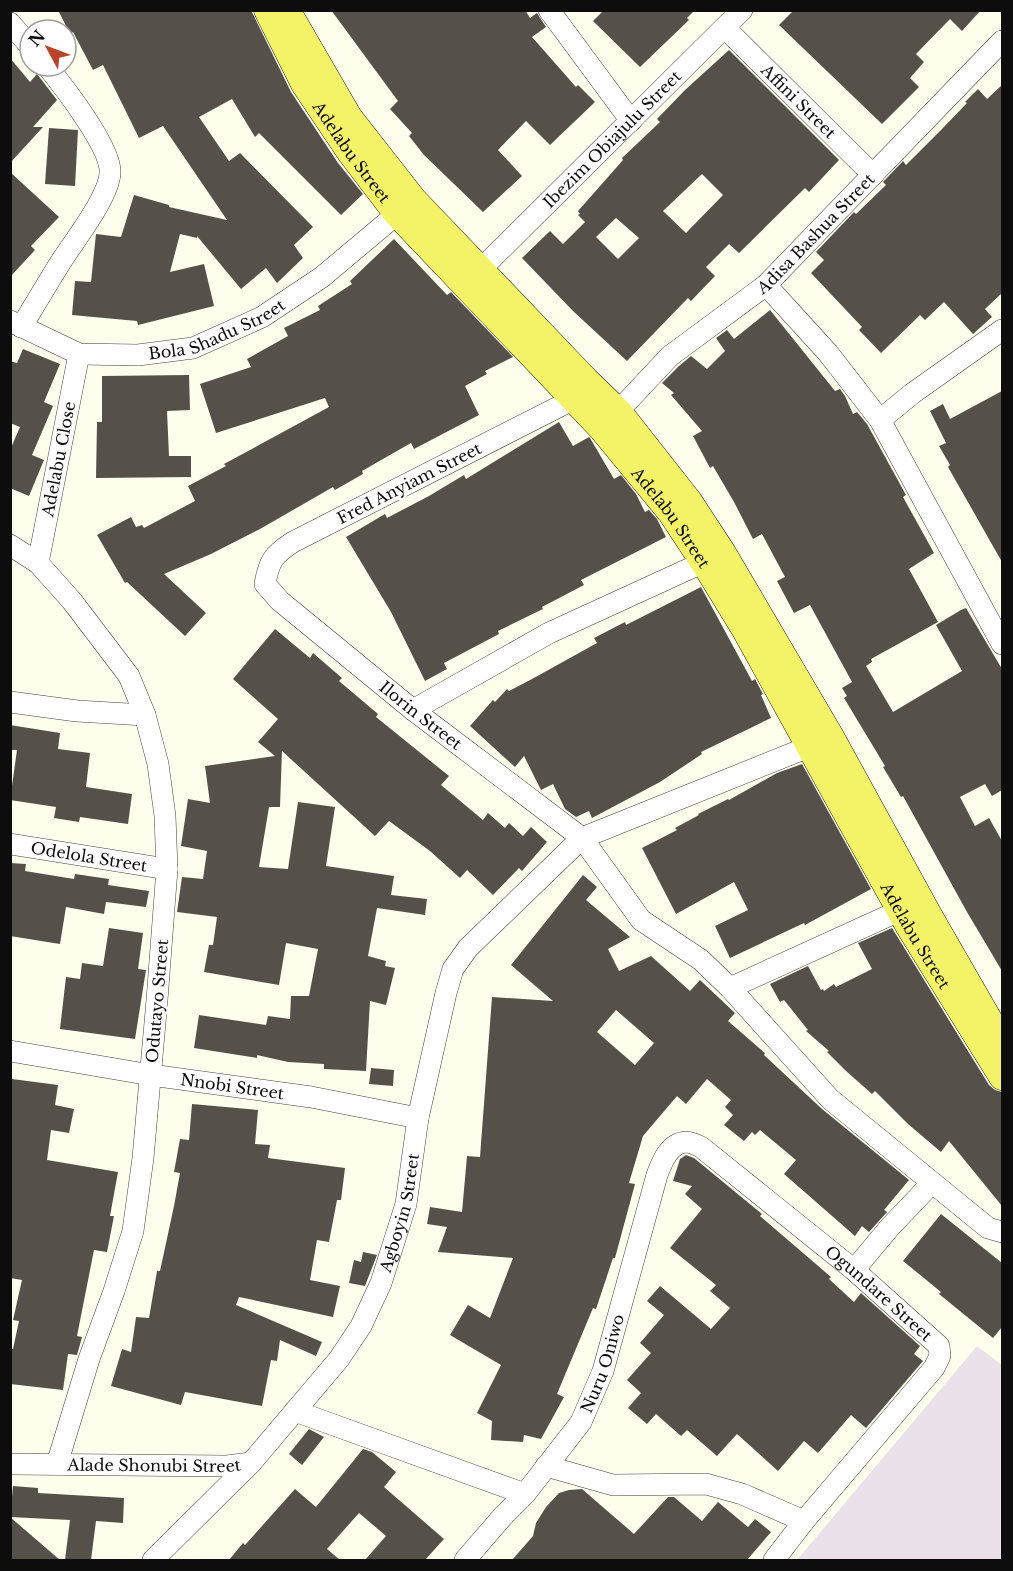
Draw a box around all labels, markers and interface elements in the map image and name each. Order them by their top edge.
north arrow [18,18,78,78]
text: N [24,26,49,50]
street label: Affini Street [757,59,840,143]
street label: Ibezim Obiajulu Street [539,66,685,212]
street label: Adelabu Street [308,97,395,207]
street label: Adisa Bashua Street [752,169,879,299]
street label: Bola Shadu Street [147,295,289,364]
street label: Adelabu Close [37,400,79,519]
street label: Fred Anyiam Street [333,438,485,528]
street label: Adelabu Street [627,462,714,571]
street label: Ilorin Street [375,677,466,754]
street label: Odelola Street [29,837,149,876]
street label: Adelabu Street [876,878,955,993]
street label: Odutayo Street [142,938,172,1064]
street label: Nnobi Street [179,1069,285,1103]
street label: Agboyin Street [375,1152,423,1276]
street label: Ogundare Street [821,1241,936,1345]
street label: Nuru Oniwo [576,1312,628,1416]
street label: Alade Shonubi Street [66,1454,242,1476]

